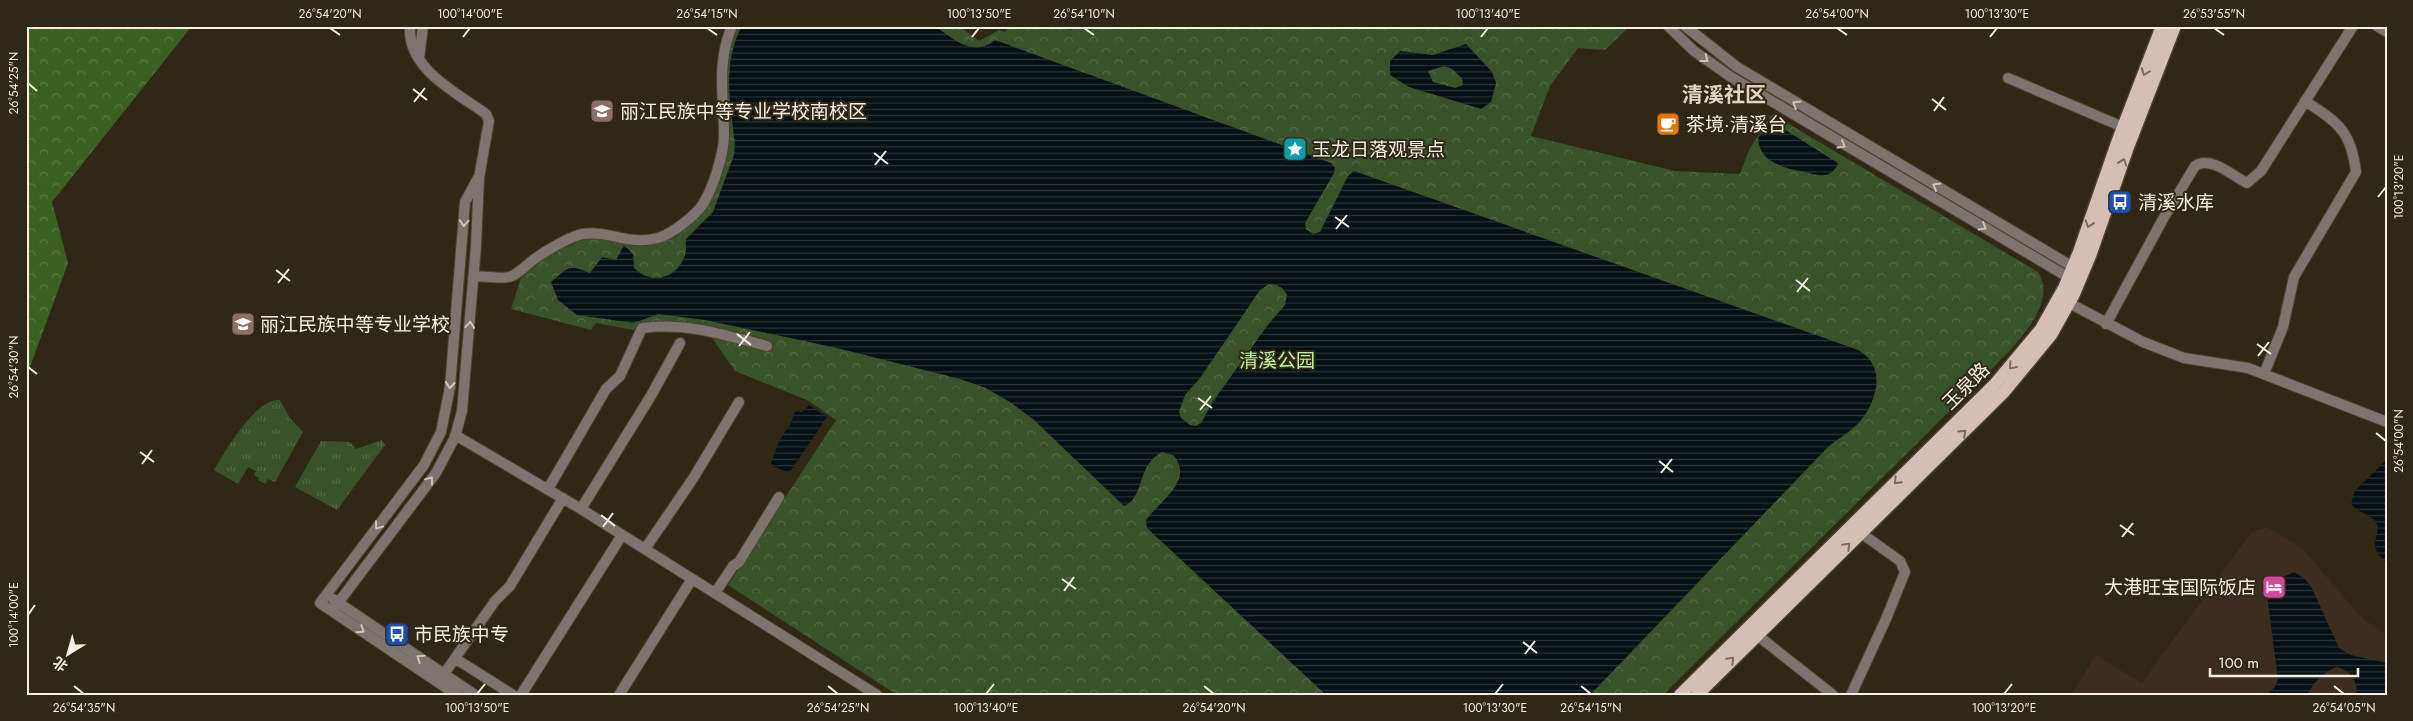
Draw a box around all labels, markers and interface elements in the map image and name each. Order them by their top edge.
text: 26°54'20"N [298,5,362,23]
text: 100°14'00"E [437,5,503,23]
text: 26°54'15"N [676,5,738,23]
text: 100°13'50"E [947,5,1011,23]
text: 26°54'10"N [1053,5,1115,23]
text: 100°13'40"E [1456,5,1520,23]
text: 26°54'00"N [1805,5,1869,23]
text: 100°13'30"E [1965,5,2029,23]
text: 26°53'55"N [2183,5,2245,23]
text: 26°54'25"N [5,52,23,114]
one-way arrow [1699,53,1708,61]
one-way arrow [2141,67,2151,76]
district label: 清溪社区 [1682,80,1766,110]
school or university icon: 丽江民族中等专业学校南校区 [589,98,615,124]
place label: 丽江民族中等专业学校南校区 [620,98,867,125]
one-way arrow [1793,100,1802,110]
cafe icon: 茶境·清溪台 [1655,111,1681,137]
place label: 茶境·清溪台 [1686,111,1787,138]
place icon: 玉龙日落观景点 [1282,136,1308,162]
place label: 玉龙日落观景点 [1312,136,1445,163]
one-way arrow [1837,138,1846,148]
text: 100°13'20"E [2390,155,2408,219]
one-way arrow [2117,158,2127,166]
one-way arrow [1932,183,1941,193]
bus stop icon: 清溪水库 [2107,189,2133,215]
place label: 清溪水库 [2138,189,2214,216]
one-way arrow [458,219,469,227]
one-way arrow [2085,220,2095,228]
one-way arrow [1977,221,1986,231]
school or university icon: 丽江民族中等专业学校 [230,311,256,337]
place label: 丽江民族中等专业学校 [260,311,450,338]
one-way arrow [464,321,475,329]
text: 26°54'30"N [5,336,23,398]
park label: 清溪公园 [1239,347,1315,374]
street label: 玉泉路 [1936,356,1996,416]
one-way arrow [2008,360,2017,369]
one-way arrow [445,381,456,389]
text: 26°54'00"N [2390,409,2408,473]
one-way arrow [1957,429,1966,438]
one-way arrow [1894,475,1903,484]
one-way arrow [425,477,433,486]
one-way arrow [375,520,384,530]
one-way arrow [1841,543,1850,552]
place label: 大港旺宝国际饭店 [2104,574,2256,601]
hotel icon: 大港旺宝国际饭店 [2261,574,2287,600]
text: 100°14'00"E [5,582,23,648]
bus stop icon: 市民族中专 [384,621,410,647]
place label: 市民族中专 [414,621,509,648]
one-way arrow [356,624,365,634]
north arrow [42,628,92,678]
scale bar [2210,646,2358,678]
text: 北 [49,652,72,677]
text: 100 m [2218,652,2259,674]
one-way arrow [416,655,426,664]
one-way arrow [1726,657,1735,666]
text: 26°54'35"N [53,699,115,717]
text: 100°13'50"E [445,699,509,717]
text: 26°54'25"N [807,699,869,717]
text: 100°13'40"E [954,699,1018,717]
text: 26°54'20"N [1182,699,1246,717]
text: 100°13'30"E [1463,699,1527,717]
text: 26°54'15"N [1560,699,1622,717]
text: 100°13'20"E [1972,699,2036,717]
text: 26°54'05"N [2312,699,2376,717]

